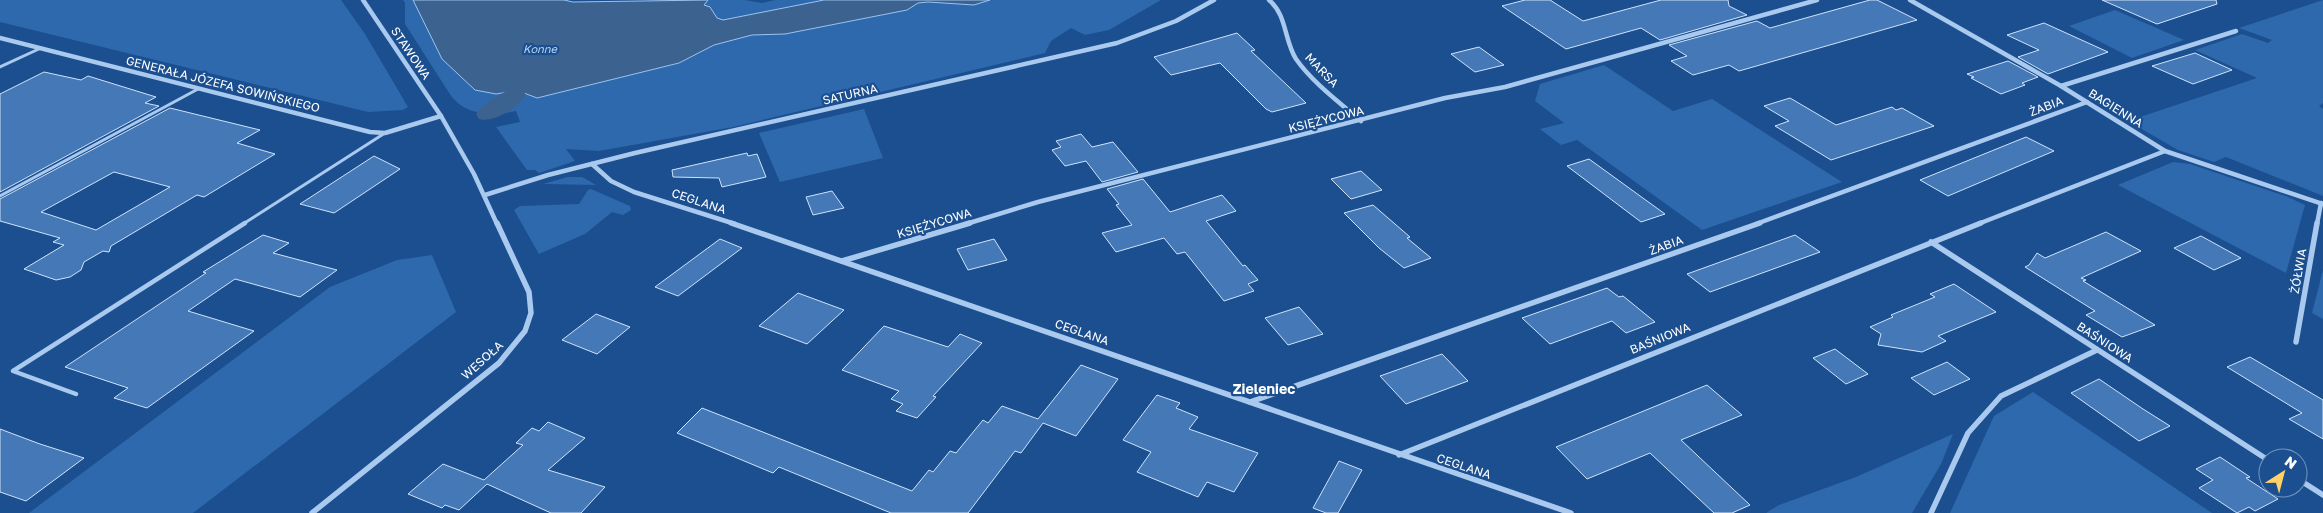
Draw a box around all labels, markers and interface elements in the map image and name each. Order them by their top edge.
street label: STAWOWA [388,24,434,82]
water label: Konne [523,42,559,55]
street label: MARSA [1302,50,1342,90]
street label: GENERAŁA JÓZEFA SOWIŃSKIEGO [124,53,322,115]
street label: SATURNA [821,80,879,108]
street label: BAGIENNA [2086,85,2146,131]
street label: ŻABIA [2027,93,2065,119]
street label: KSIĘŻYCOWA [1287,102,1365,136]
street label: CEGLANA [670,185,728,217]
street label: KSIĘŻYCOWA [895,205,973,241]
street label: ŻABIA [1647,232,1685,258]
street label: ŻÓŁWIA [2287,247,2309,295]
street label: CEGLANA [1053,316,1111,348]
street label: BAŚNIOWA [2074,318,2136,366]
street label: BAŚNIOWA [1628,319,1692,357]
street label: WESOŁA [458,337,506,383]
district label: Zieleniec [1233,380,1295,397]
north arrow [2258,448,2308,498]
street label: CEGLANA [1435,450,1493,482]
text: N [2282,452,2300,472]

